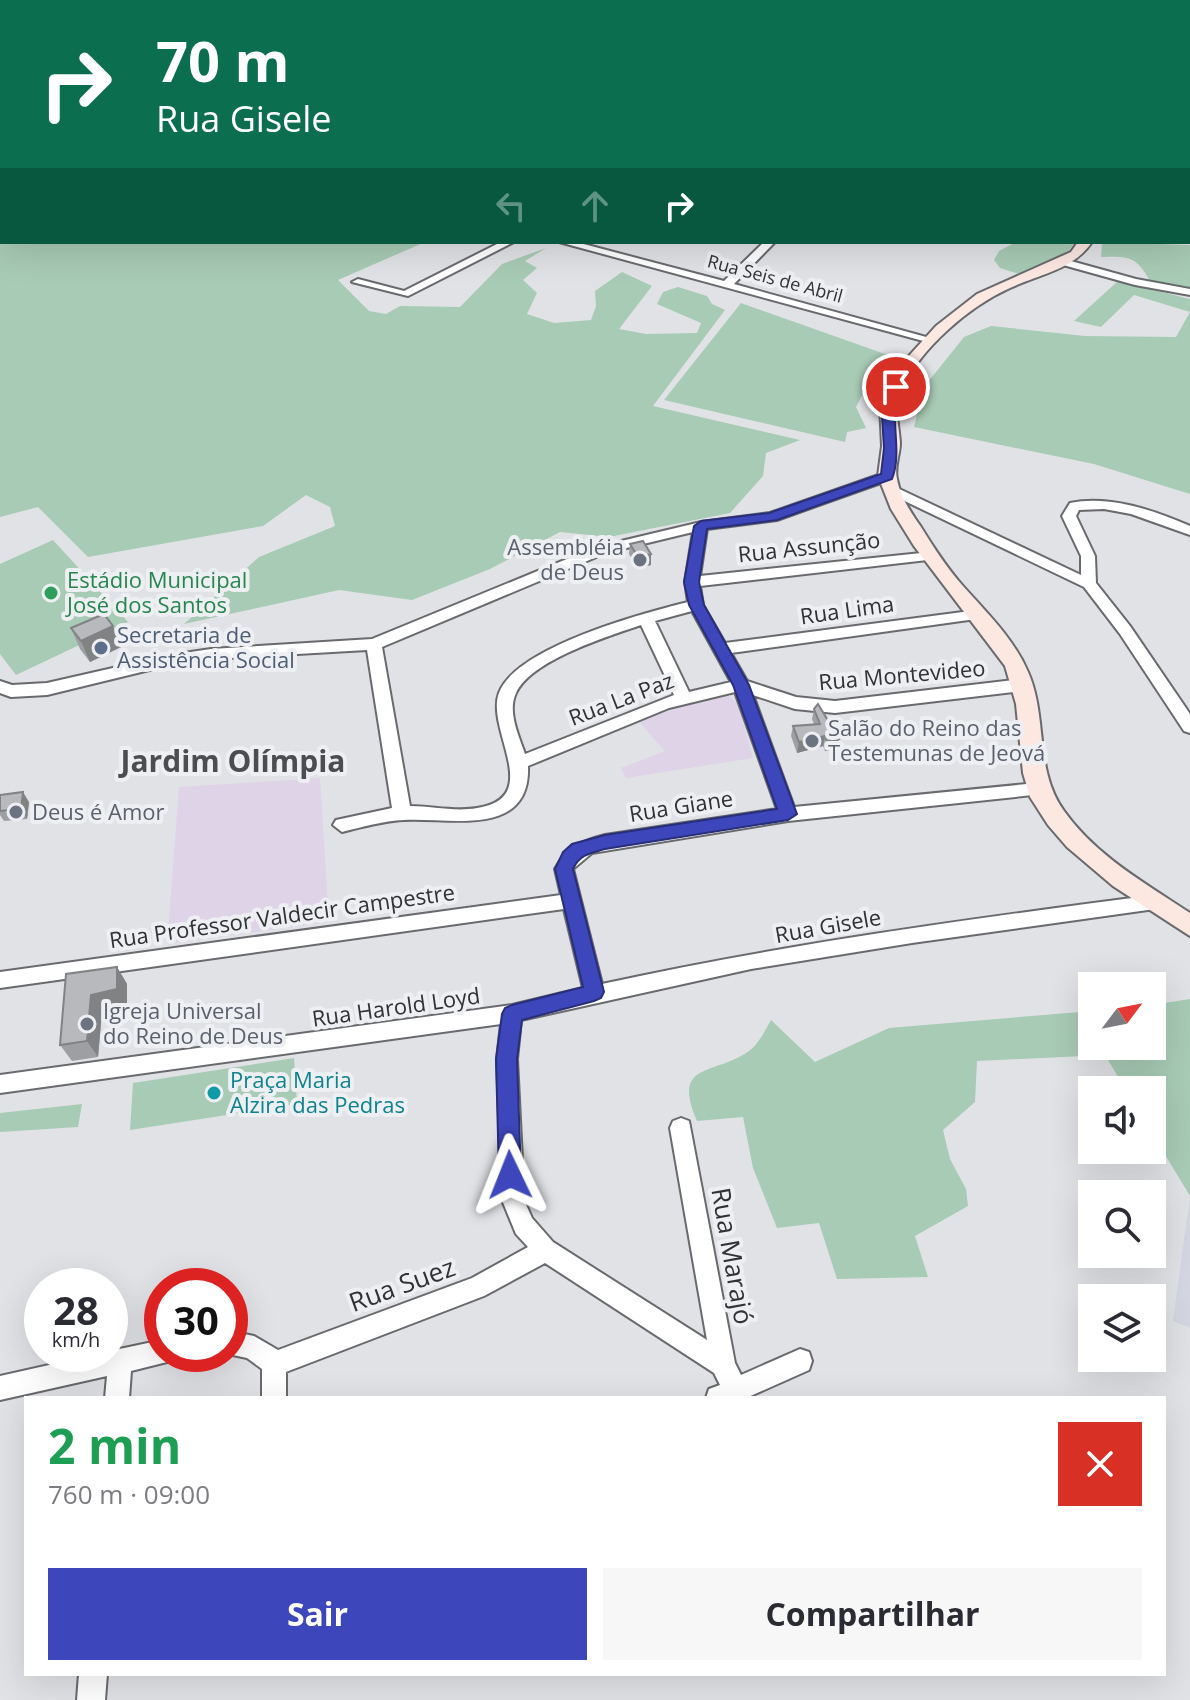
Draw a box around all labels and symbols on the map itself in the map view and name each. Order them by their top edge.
street label: Rua Seis de Abril [705,248,846,308]
pin [862,353,930,421]
street label: Rua Assunção [736,524,882,568]
place label: Assembléia de Deus [507,531,624,586]
marker: Assembléia de Deus [631,551,649,569]
place label: Estádio Municipal José dos Santos [65,564,247,619]
marker: Estádio Municipal José dos Santos [42,584,60,602]
street label: Rua Lima [798,588,896,630]
place label: Secretaria de Assistência Social [117,619,295,674]
marker: Secretaria de Assistência Social [92,639,110,657]
street label: Rua Montevideo [817,652,987,696]
street label: Rua La Paz [564,664,677,732]
place label: Salão do Reino das Testemunas de Jeová [828,712,1045,767]
marker: Salão do Reino das Testemunas de Jeová [803,732,821,750]
district label: Jardim Olímpia [118,740,345,781]
street label: Rua Giane [627,782,735,828]
place label: Deus é Amor [32,796,165,826]
marker: Deus é Amor [7,803,25,821]
street label: Rua Professor Valdecir Campestre [107,876,457,954]
street label: Rua Gisele [772,901,883,949]
north arrow [1078,972,1166,1060]
street label: Rua Harold Loyd [310,979,482,1033]
place label: Igreja Universal do Reino de Deus [103,995,283,1050]
marker: Igreja Universal do Reino de Deus [78,1015,96,1033]
place label: Praça Maria Alzira das Pedras [230,1064,405,1119]
marker: Praça Maria Alzira das Pedras [205,1084,223,1102]
position arrow [468,1133,552,1217]
street label: Rua Marajó [703,1185,763,1327]
street label: Rua Suez [344,1248,460,1320]
speed limit sign: 30 [144,1268,248,1372]

